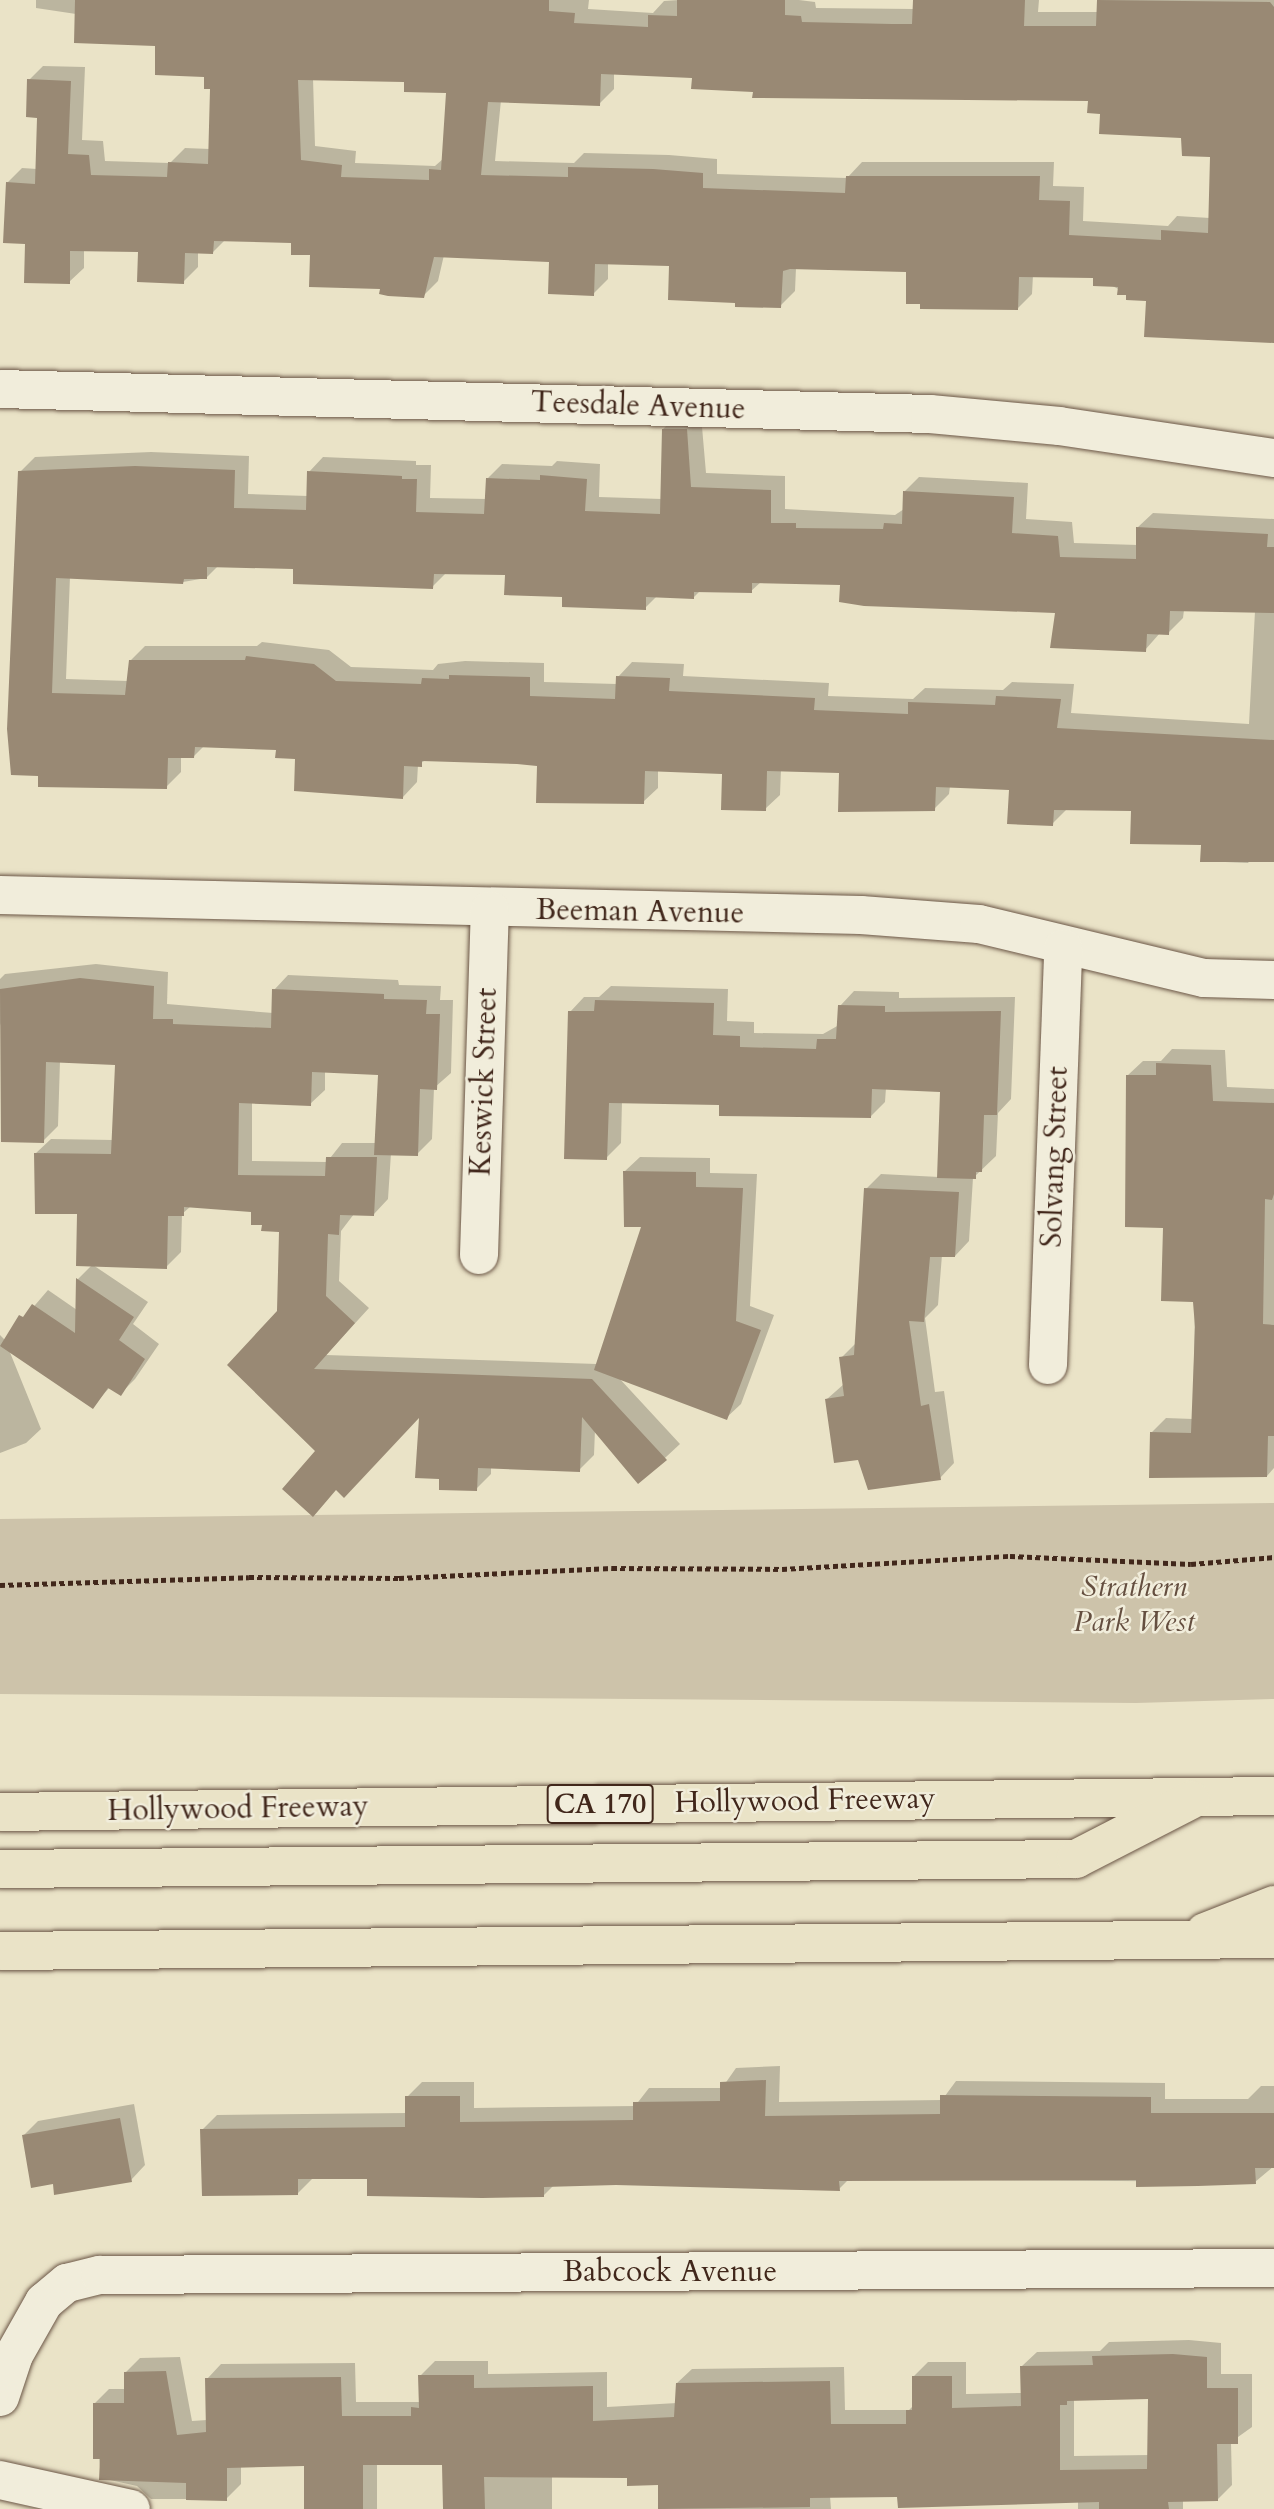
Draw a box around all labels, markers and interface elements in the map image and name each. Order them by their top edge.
street label: Teesdale Avenue [530,384,746,428]
street label: Beeman Avenue [536,892,744,932]
street label: Keswick Street [463,987,505,1177]
street label: Solvang Street [1034,1066,1076,1248]
park label: Strathern Park West [1073,1569,1195,1640]
road number: CA 170 [546,1780,654,1828]
street label: Hollywood Freeway [674,1781,936,1821]
street label: Hollywood Freeway [107,1789,369,1829]
street label: Babcock Avenue [563,2254,777,2290]

